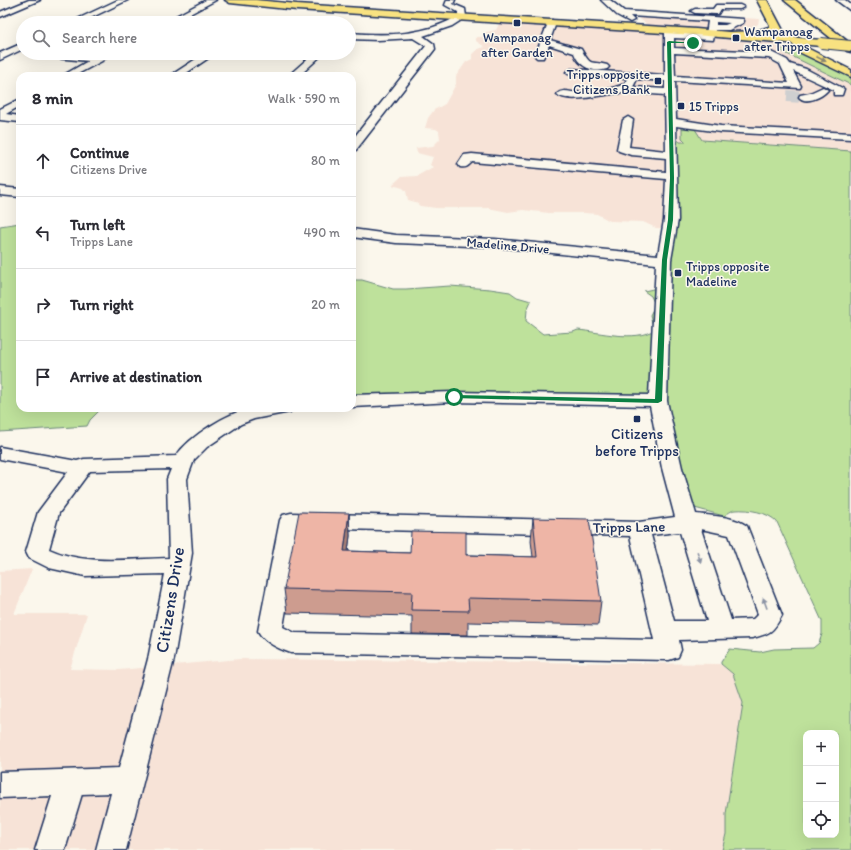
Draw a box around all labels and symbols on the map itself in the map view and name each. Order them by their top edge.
marker: Wampanoag after Garden [512,18,522,28]
place label: Wampanoag after Tripps [744,24,813,54]
place label: Wampanoag after Garden [481,30,554,60]
marker: Wampanoag after Tripps [731,33,741,43]
route end [684,34,702,52]
one-way arrow [816,56,827,62]
place label: Tripps opposite Citizens Bank [567,67,650,97]
marker: Tripps opposite Citizens Bank [653,76,663,86]
place label: 15 Tripps [689,99,739,114]
marker: 15 Tripps [676,101,686,111]
street label: Madeline Drive [466,234,550,257]
place label: Tripps opposite Madeline [686,259,770,289]
marker: Tripps opposite Madeline [673,268,683,278]
route start [445,388,463,406]
marker: Citizens before Tripps [632,414,642,424]
place label: Citizens before Tripps [595,425,679,460]
street label: Tripps Lane [592,517,666,537]
street label: Citizens Drive [151,545,189,655]
one-way arrow [696,552,702,564]
one-way arrow [762,597,768,609]

